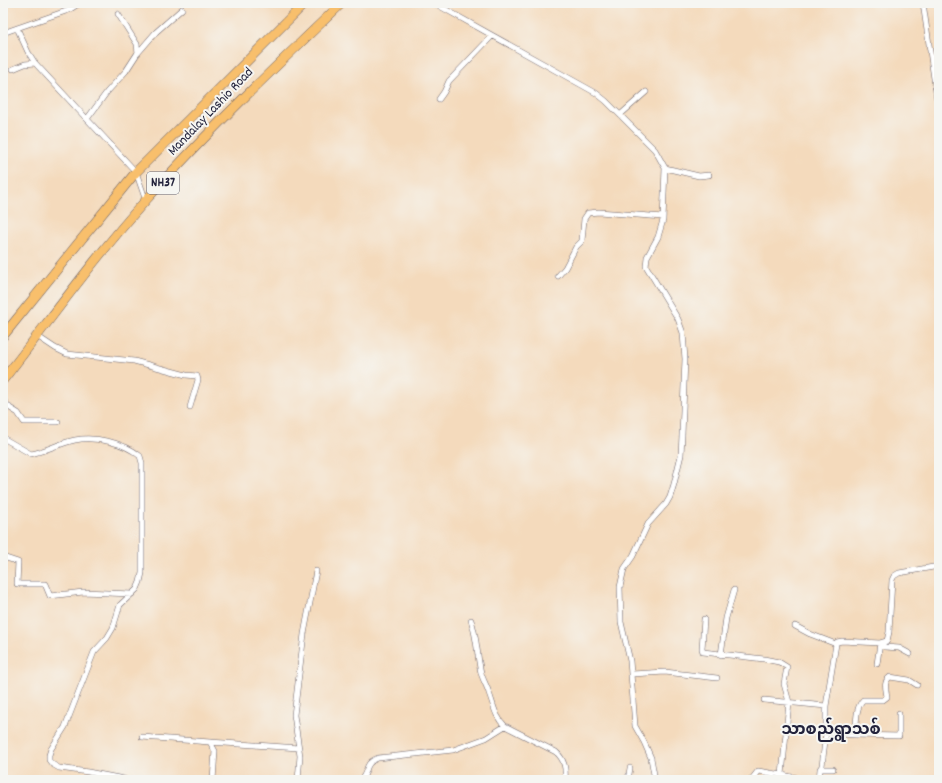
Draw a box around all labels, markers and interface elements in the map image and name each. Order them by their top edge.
street label: Mandalay Lashio Road [164,63,258,161]
road number: NH37 [147,172,179,194]
district label: သာစည်ရွာသစ် [781,717,881,742]

